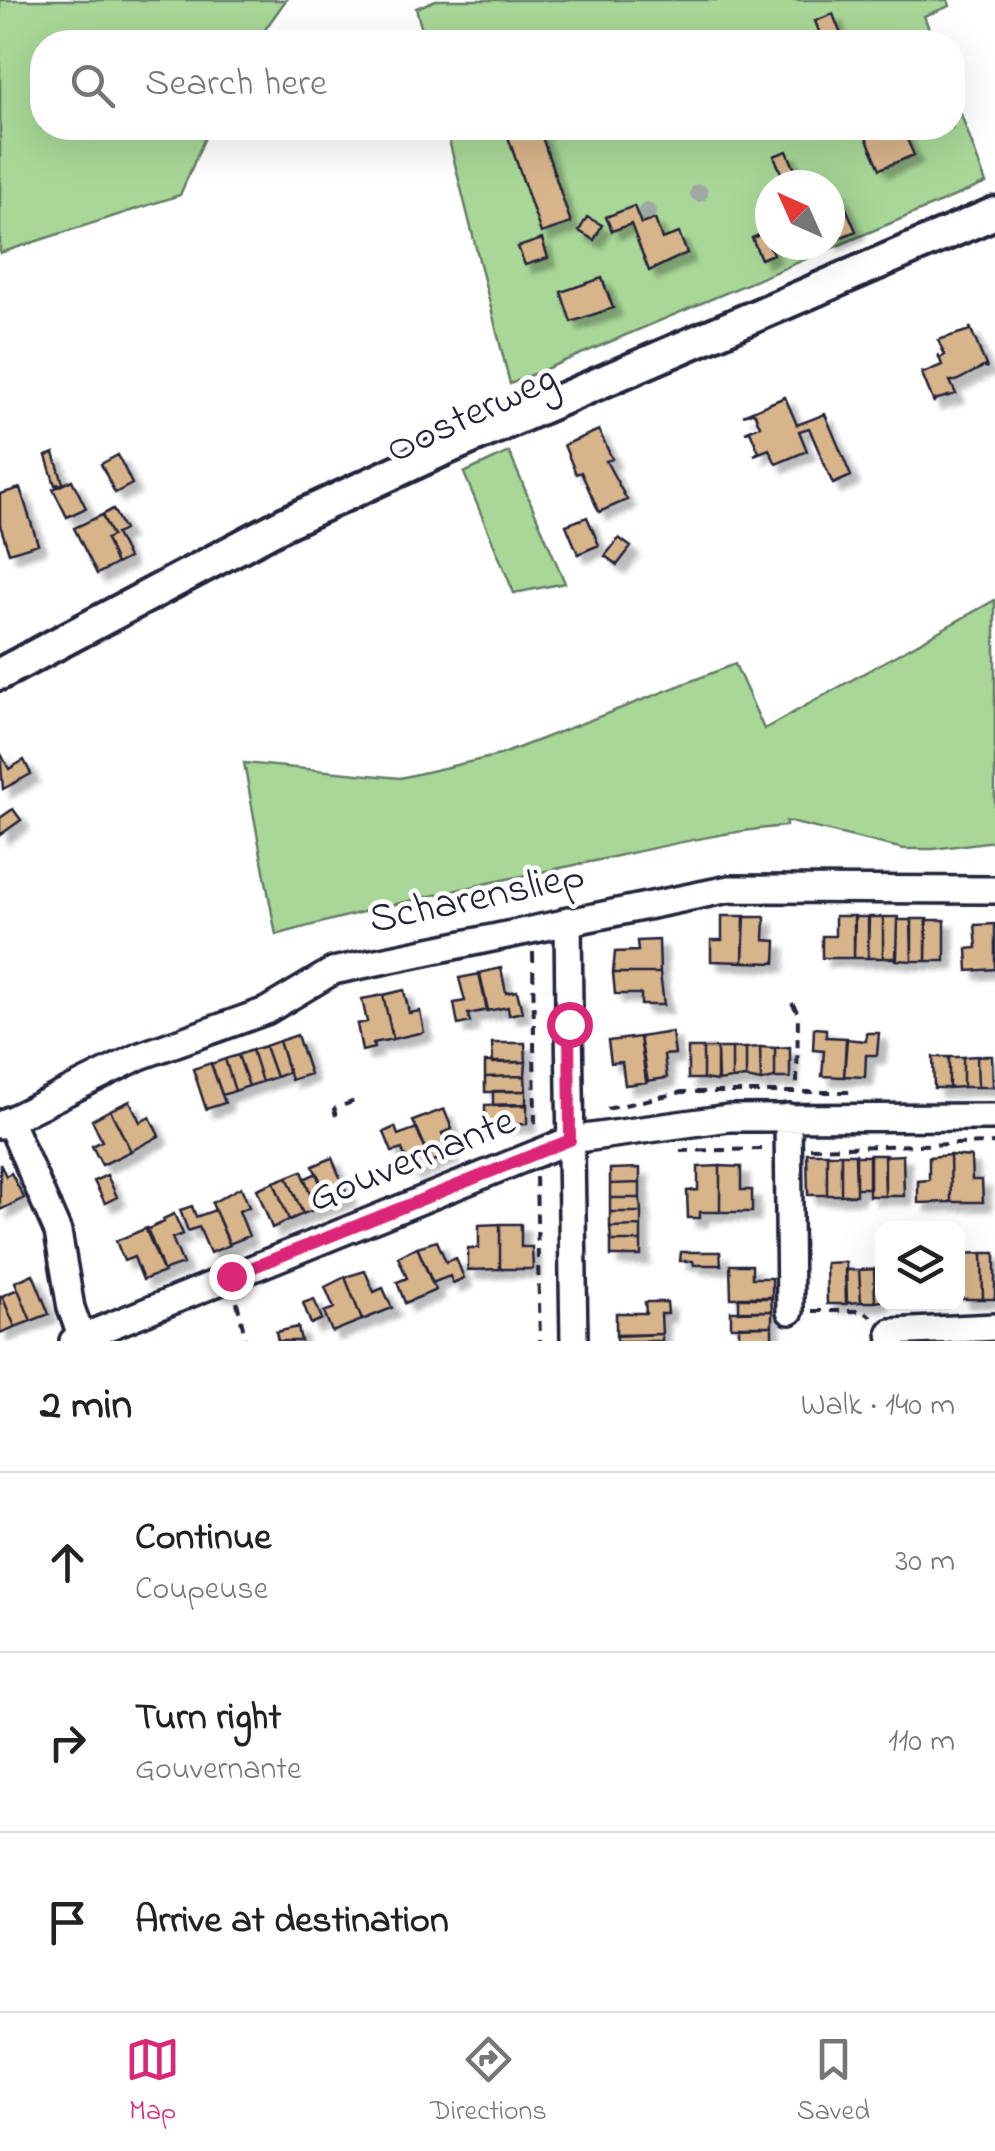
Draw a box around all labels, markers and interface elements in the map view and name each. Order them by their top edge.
search box [30,30,965,140]
text: Search here [145,57,327,113]
icon: search [65,58,120,113]
north arrow [755,170,845,260]
street label: Oosterweg [377,349,567,481]
street label: Scharensliep [364,846,590,952]
route start [547,1002,593,1048]
street label: Gouvernante [299,1092,525,1230]
map controls [875,1221,965,1311]
button: layers [875,1221,965,1311]
route end [209,1254,255,1300]
text: 2 min [40,1376,132,1437]
text: Walk · 140 m [801,1383,955,1430]
text: Continue [135,1511,271,1567]
icon: ahead [40,1535,95,1590]
text: 30 m [895,1539,955,1586]
text: Coupeuse [135,1567,268,1614]
text: Turn right [135,1691,281,1747]
icon: right [40,1715,95,1770]
text: 110 m [888,1719,955,1766]
text: Gouvernante [135,1747,301,1794]
text: Arrive at destination [135,1894,449,1950]
icon: arrive [40,1895,95,1950]
tab: Map [125,2032,180,2133]
tab: Directions [430,2032,547,2133]
tab: Saved [797,2032,870,2133]

